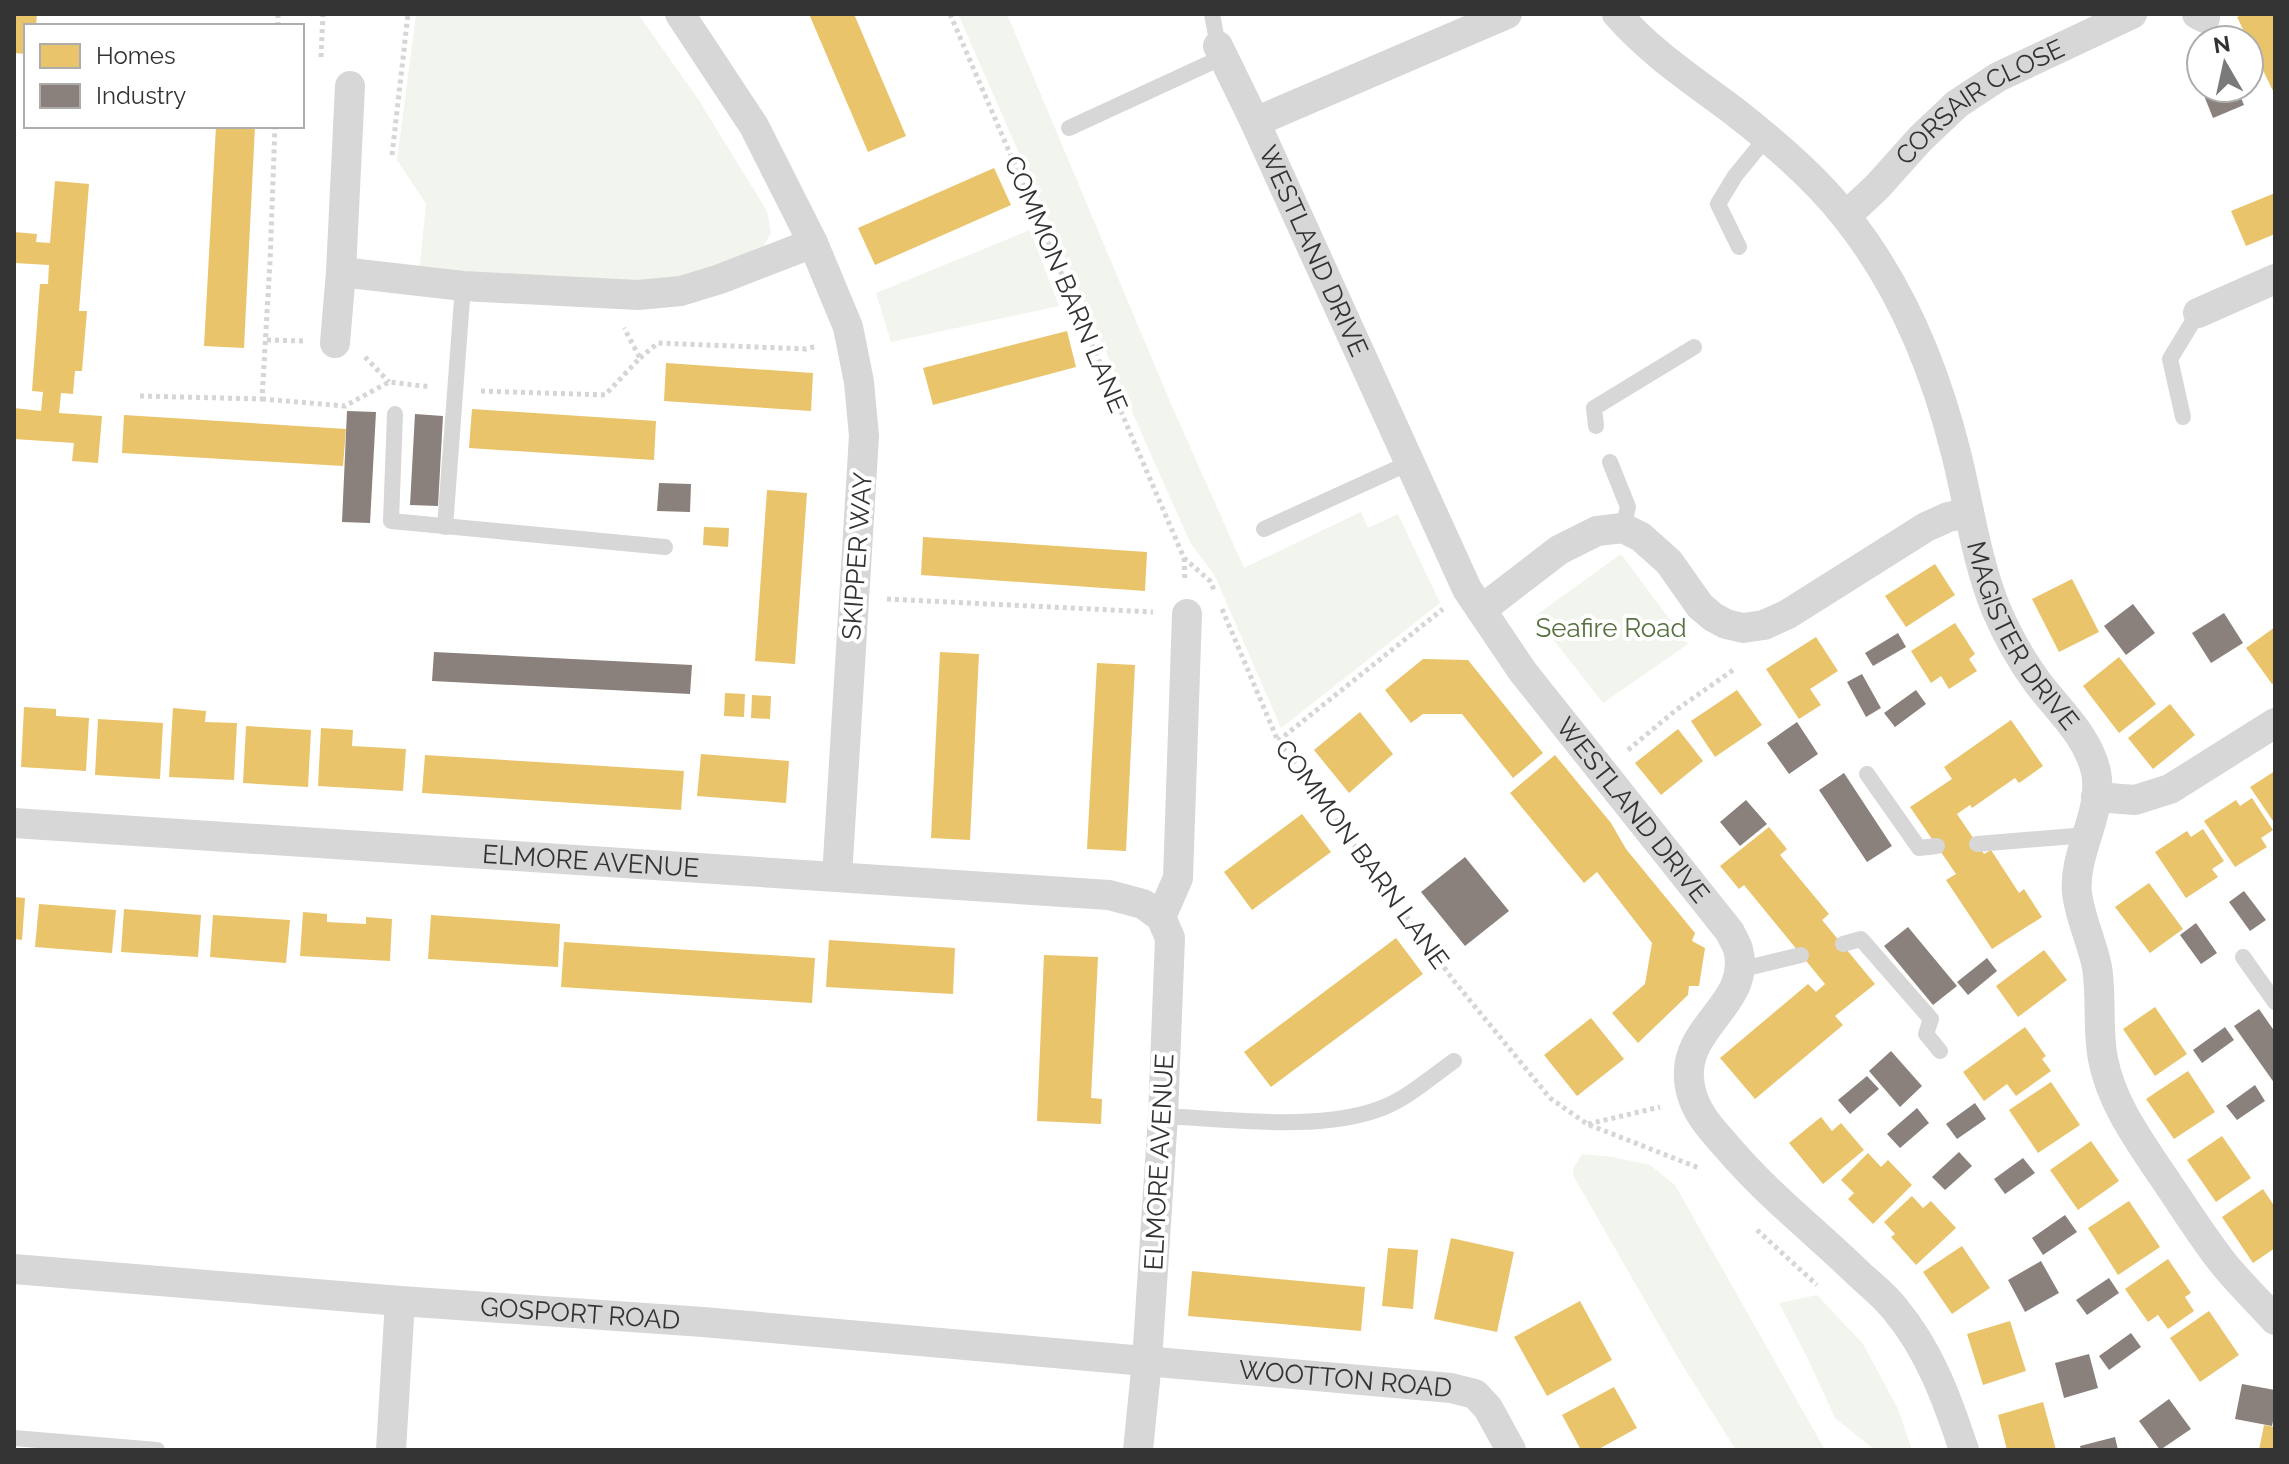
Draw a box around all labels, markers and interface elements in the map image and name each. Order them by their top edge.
legend [24,24,304,128]
north arrow [2185,24,2265,104]
text: N [2212,30,2232,58]
street label: CORSAIR CLOSE [1889,33,2069,171]
text: Homes [96,41,176,70]
text: Industry [96,81,186,110]
street label: WESTLAND DRIVE [1253,141,1374,361]
street label: COMMON BARN LANE [998,151,1134,417]
street label: SKIPPER WAY [836,471,878,641]
street label: MAGISTER DRIVE [1961,538,2085,736]
park label: Seafire Road [1535,613,1687,643]
street label: WESTLAND DRIVE [1550,711,1716,909]
street label: COMMON BARN LANE [1269,734,1455,974]
street label: ELMORE AVENUE [481,839,700,883]
street label: ELMORE AVENUE [1138,1053,1180,1271]
street label: GOSPORT ROAD [479,1292,681,1335]
street label: WOOTTON ROAD [1237,1354,1454,1403]

